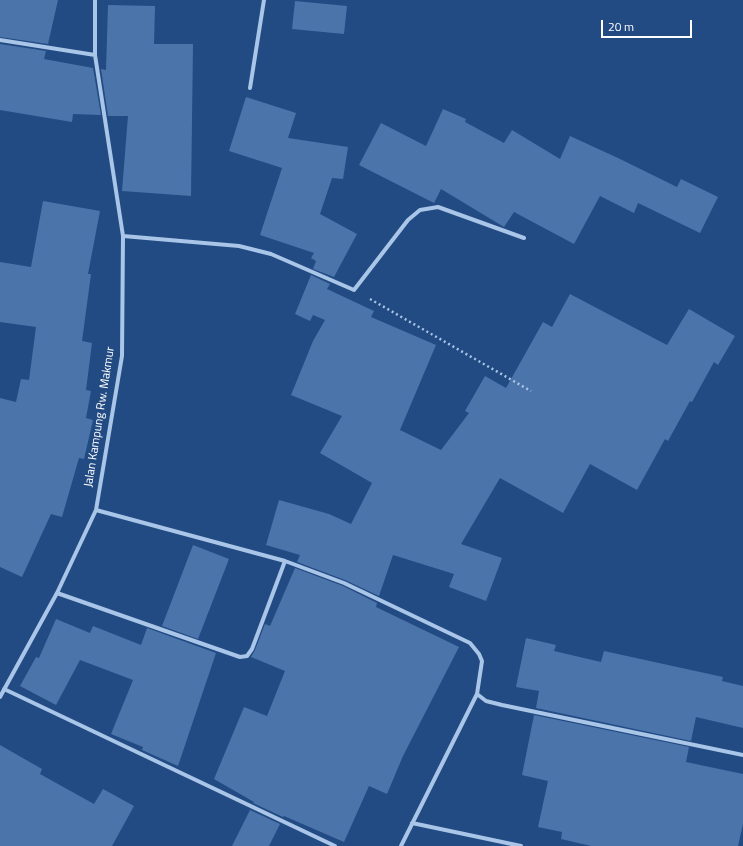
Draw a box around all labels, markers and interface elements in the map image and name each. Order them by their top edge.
scale bar [603,12,694,38]
text: 20 m [608,17,634,36]
street label: Jalan Kampung Rw. Makmur [82,346,118,488]

